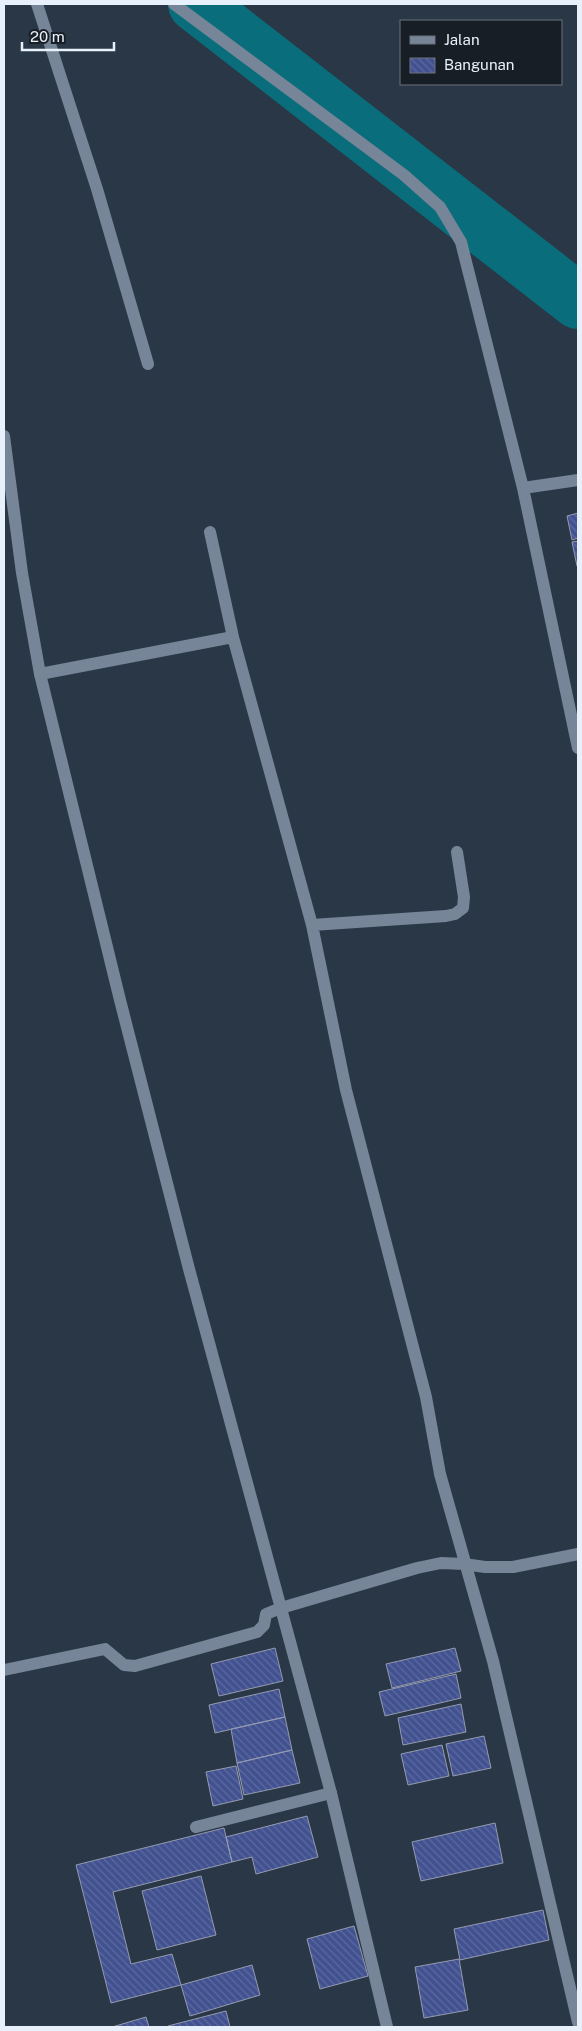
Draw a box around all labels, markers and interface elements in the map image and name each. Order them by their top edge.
scale bar [22,20,115,52]
legend [400,20,562,85]
text: 20 m [30,28,65,45]
text: Jalan [444,31,480,48]
text: Bangunan [444,56,515,73]

